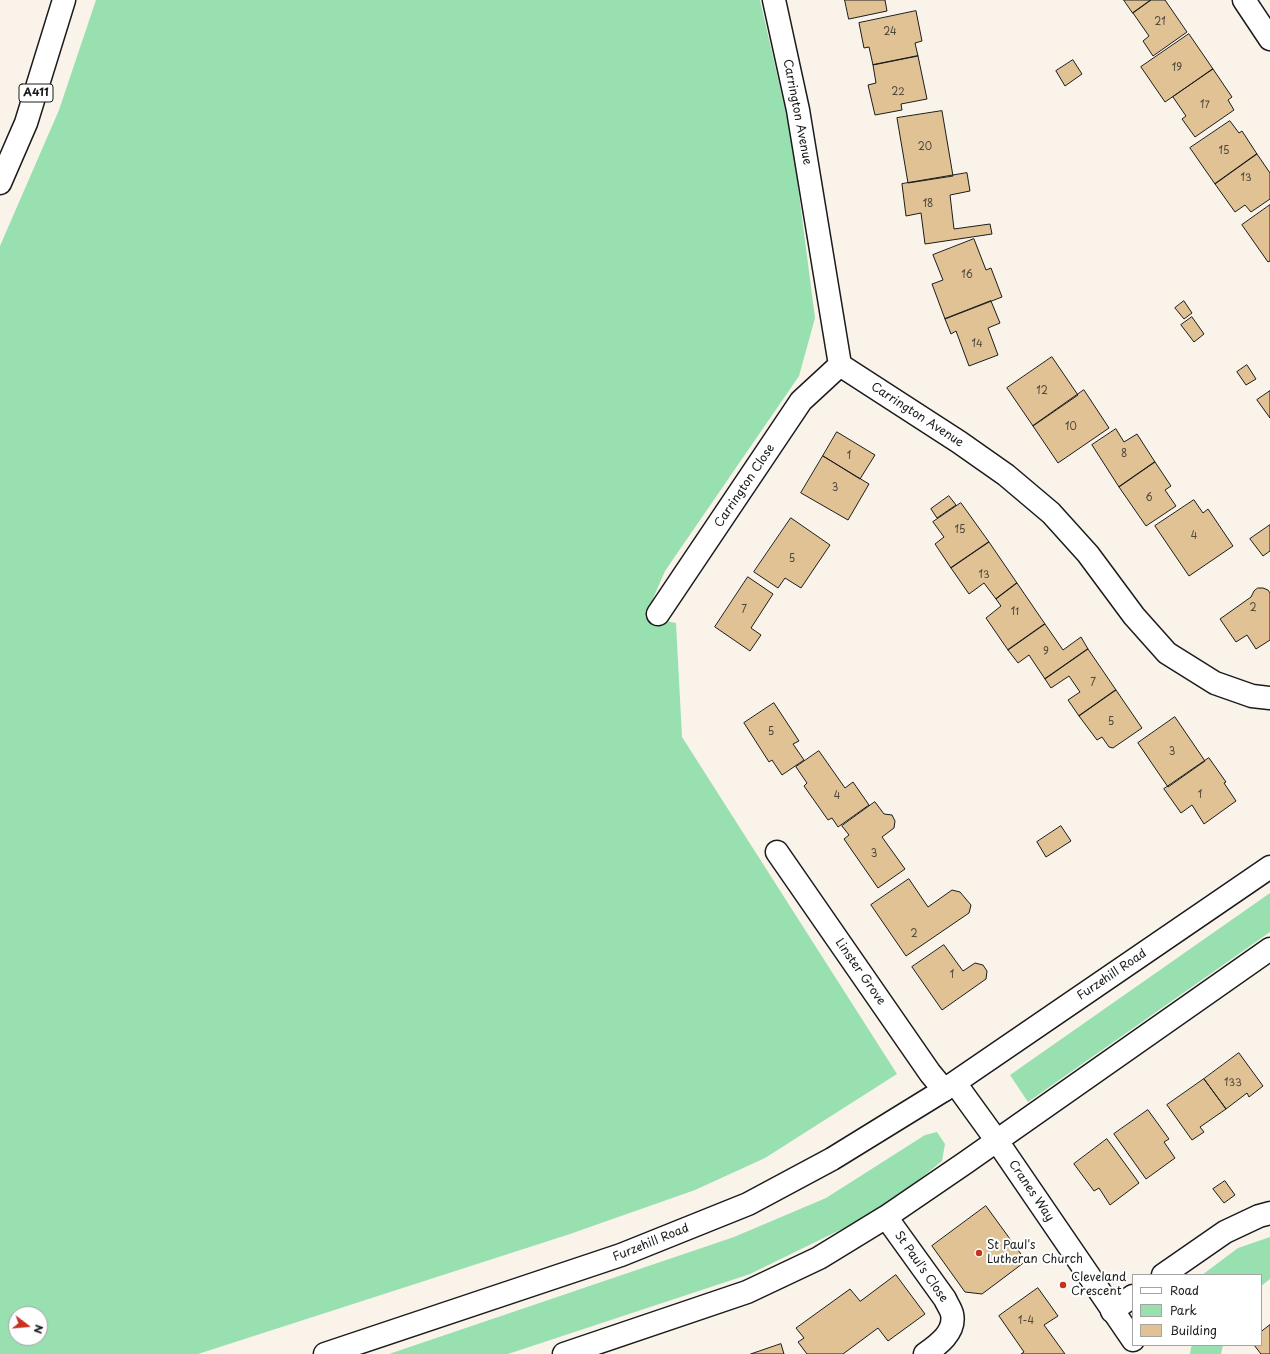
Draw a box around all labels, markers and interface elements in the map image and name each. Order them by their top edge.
house number: 21 [1154,16,1166,28]
house number: 24 [883,26,897,38]
street label: Carrington Avenue [780,58,814,166]
house number: 19 [1172,62,1182,74]
road number: A411 [19,84,53,102]
house number: 22 [891,86,905,98]
house number: 17 [1200,99,1210,111]
house number: 20 [918,141,932,153]
house number: 15 [1219,145,1229,157]
house number: 13 [1240,172,1252,184]
house number: 18 [923,198,933,210]
house number: 16 [961,269,973,281]
house number: 14 [971,338,983,350]
street label: Carrington Avenue [868,380,966,450]
house number: 12 [1036,385,1048,397]
house number: 10 [1065,421,1077,433]
street label: Carrington Close [712,442,778,530]
house number: 8 [1121,448,1127,460]
house number: 1 [847,450,851,462]
house number: 3 [832,482,838,494]
house number: 6 [1145,492,1153,504]
house number: 15 [955,524,965,536]
house number: 4 [1191,530,1197,542]
house number: 5 [789,553,795,565]
house number: 13 [978,569,990,581]
house number: 2 [1249,602,1257,614]
house number: 7 [741,604,747,616]
house number: 11 [1011,606,1019,618]
house number: 9 [1043,646,1049,658]
house number: 7 [1090,677,1096,689]
house number: 5 [1108,716,1114,728]
house number: 5 [768,726,774,738]
house number: 3 [1169,746,1175,758]
house number: 1 [1198,789,1202,801]
house number: 4 [834,790,840,802]
house number: 3 [871,848,877,860]
house number: 2 [910,928,918,940]
street label: Linster Grove [832,936,888,1008]
street label: Furzehill Road [1075,946,1149,1004]
house number: 1 [950,969,954,981]
house number: 133 [1224,1077,1242,1089]
street label: Cranes Way [1005,1158,1057,1224]
street label: Furzehill Road [611,1221,691,1265]
street label: St Paul's Close [891,1229,951,1305]
place label: St Paul's Lutheran Church [987,1239,1083,1267]
marker: St Paul's Lutheran Church [974,1248,984,1258]
place label: Cleveland Crescent [1071,1271,1126,1299]
legend [1132,1274,1262,1346]
marker: Cleveland Crescent [1058,1280,1068,1290]
text: Road [1170,1281,1199,1299]
text: Park [1170,1301,1197,1319]
north arrow [8,1306,48,1346]
house number: 1-4 [1018,1315,1034,1327]
text: Building [1170,1321,1217,1339]
text: N [30,1323,48,1336]

